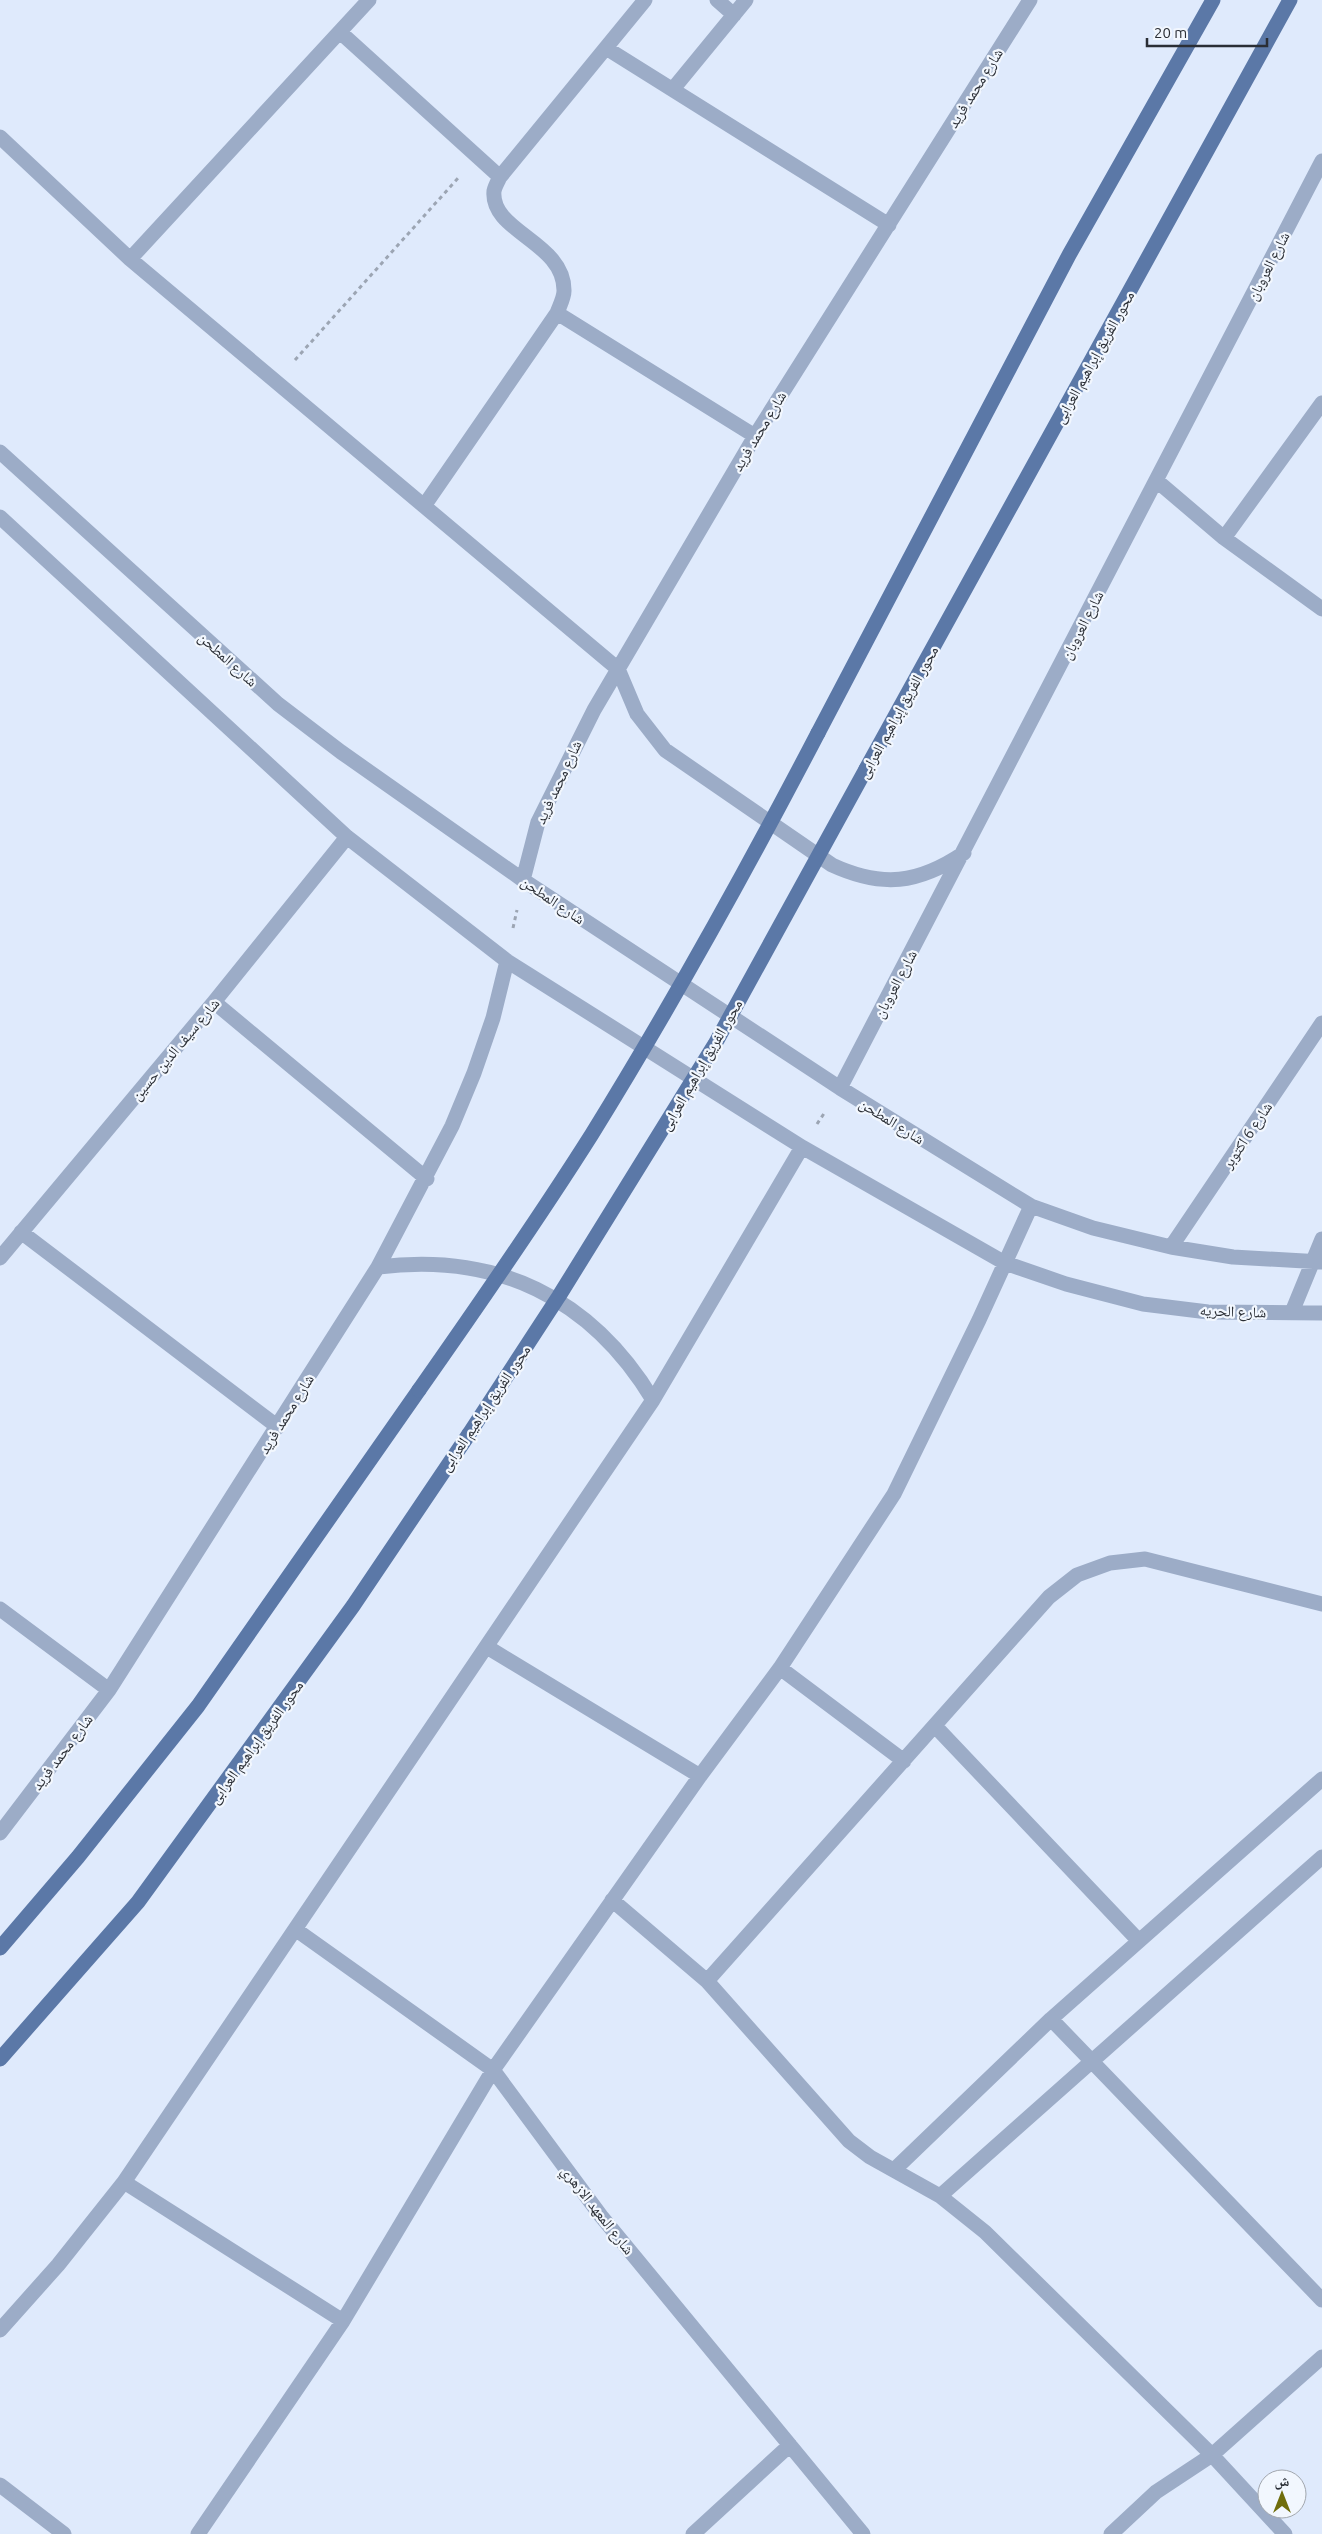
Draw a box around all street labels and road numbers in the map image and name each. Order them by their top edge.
street label: شارع محمد فريد [944,45,1008,132]
street label: شارع العروبان [1243,229,1294,304]
street label: محور الفريق إبراهيم العرابى [1051,288,1139,427]
street label: شارع محمد فريد [729,388,791,475]
street label: شارع العروبان [1057,588,1108,663]
street label: شارع المطحن [194,628,261,691]
street label: محور الفريق إبراهيم العرابى [855,643,943,782]
street label: شارع محمد فريد [531,737,587,827]
street label: شارع المطحن [517,873,588,929]
street label: شارع العروبان [870,947,922,1022]
street label: شارع سيف الدين حسين [127,994,224,1105]
street label: محور الفريق إبراهيم العرابى [656,996,747,1135]
street label: شارع المطحن [855,1094,928,1149]
street label: شارع 6 اكتوبر [1218,1099,1277,1173]
street label: شارع الحريه [1199,1301,1267,1323]
street label: محور الفريق إبراهيم العرابى [436,1342,535,1475]
street label: شارع محمد فريد [255,1371,319,1458]
street label: محور الفريق إبراهيم العرابى [205,1677,308,1808]
street label: شارع محمد فريد [28,1711,98,1794]
street label: شارع المعهد الازهري [555,2162,638,2260]

